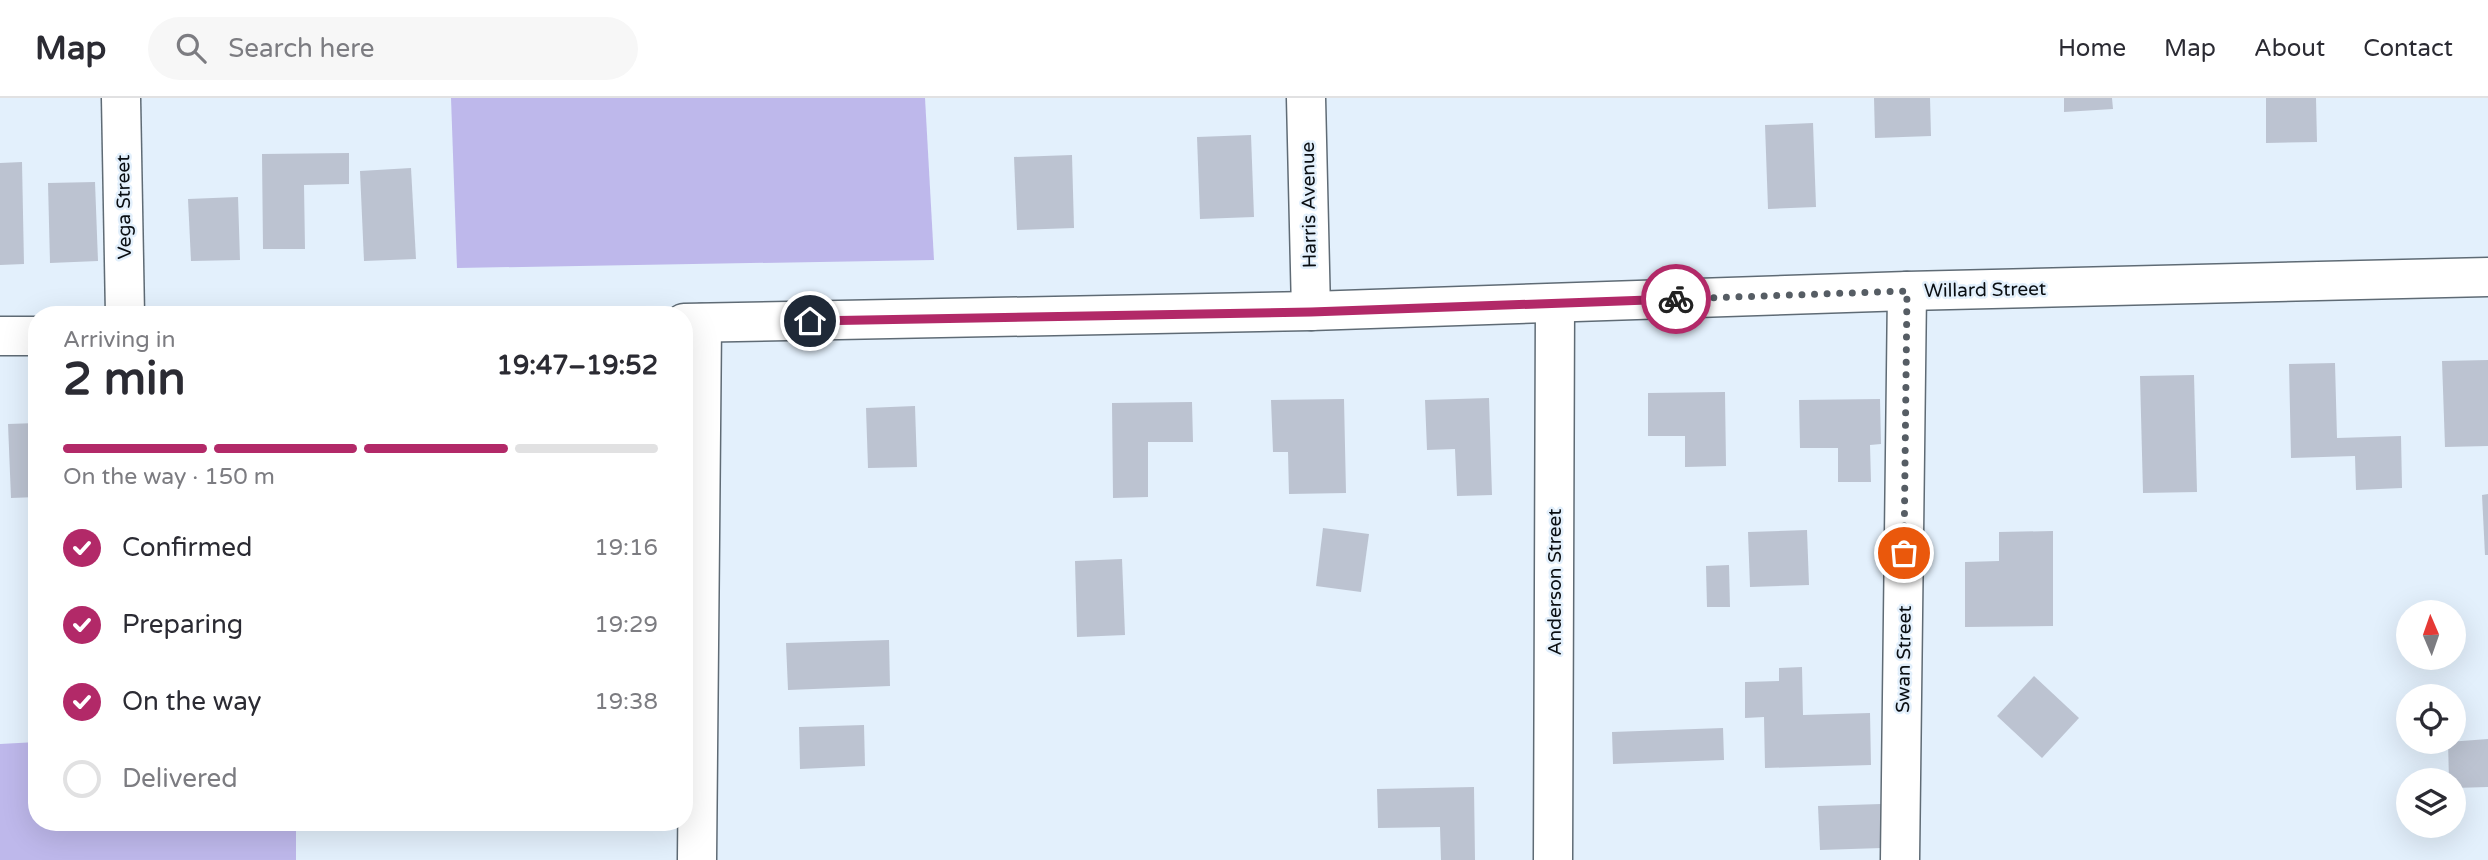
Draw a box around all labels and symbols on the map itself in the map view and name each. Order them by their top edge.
street label: Harris Avenue [1297,142,1321,268]
street label: Vega Street [112,154,136,260]
courier [1641,264,1711,334]
street label: Willard Street [1924,278,2046,302]
pin [780,291,840,351]
street label: Anderson Street [1544,508,1566,656]
pin [1874,523,1934,583]
north arrow [2396,600,2466,670]
street label: Swan Street [1892,605,1916,713]

